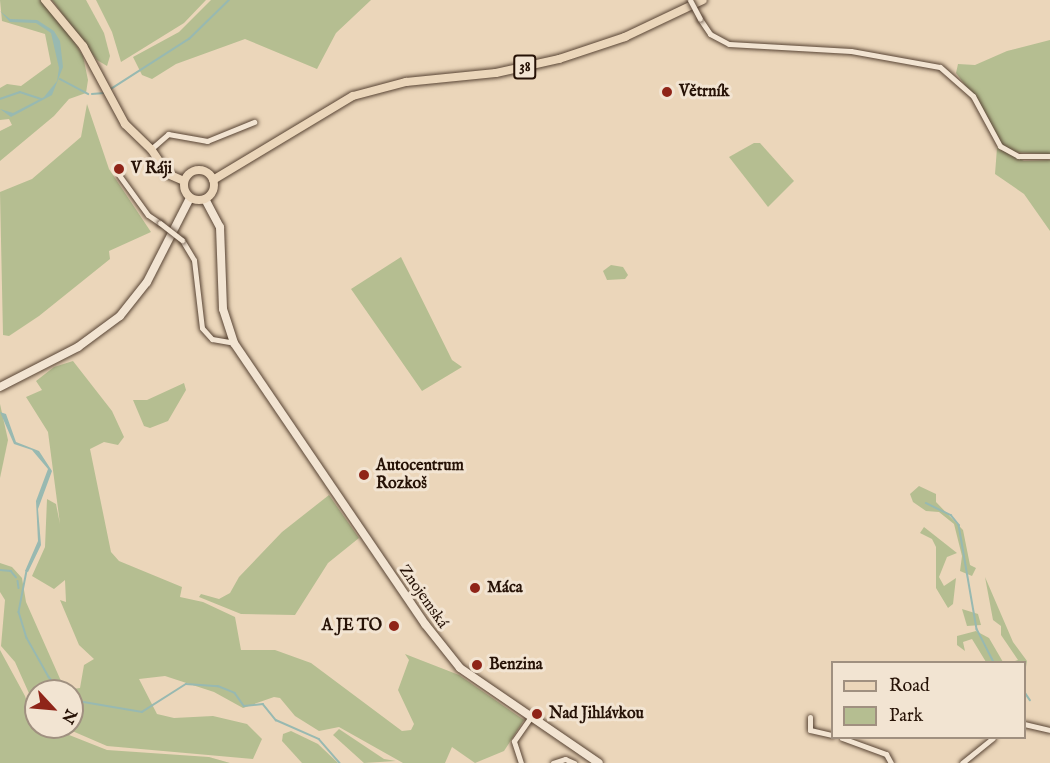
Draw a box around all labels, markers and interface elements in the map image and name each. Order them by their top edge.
road number: 38 [513,55,537,79]
place label: Větrník [679,82,729,102]
marker: Větrník [660,85,674,99]
place label: V Ráji [131,159,172,179]
marker: V Ráji [112,162,126,176]
place label: Autocentrum Rozkoš [376,456,464,494]
marker: Autocentrum Rozkoš [357,468,371,482]
street label: Znojemská [394,562,452,632]
place label: Máca [487,578,523,598]
marker: Máca [468,581,482,595]
place label: A JE TO [322,616,382,636]
marker: A JE TO [387,619,401,633]
place label: Benzina [489,655,543,675]
marker: Benzina [470,658,484,672]
legend [831,661,1026,739]
text: Road [889,675,930,698]
north arrow [24,679,84,739]
place label: Nad Jihlávkou [549,704,644,724]
text: N [56,705,80,727]
text: Park [889,705,923,728]
marker: Nad Jihlávkou [530,707,544,721]

